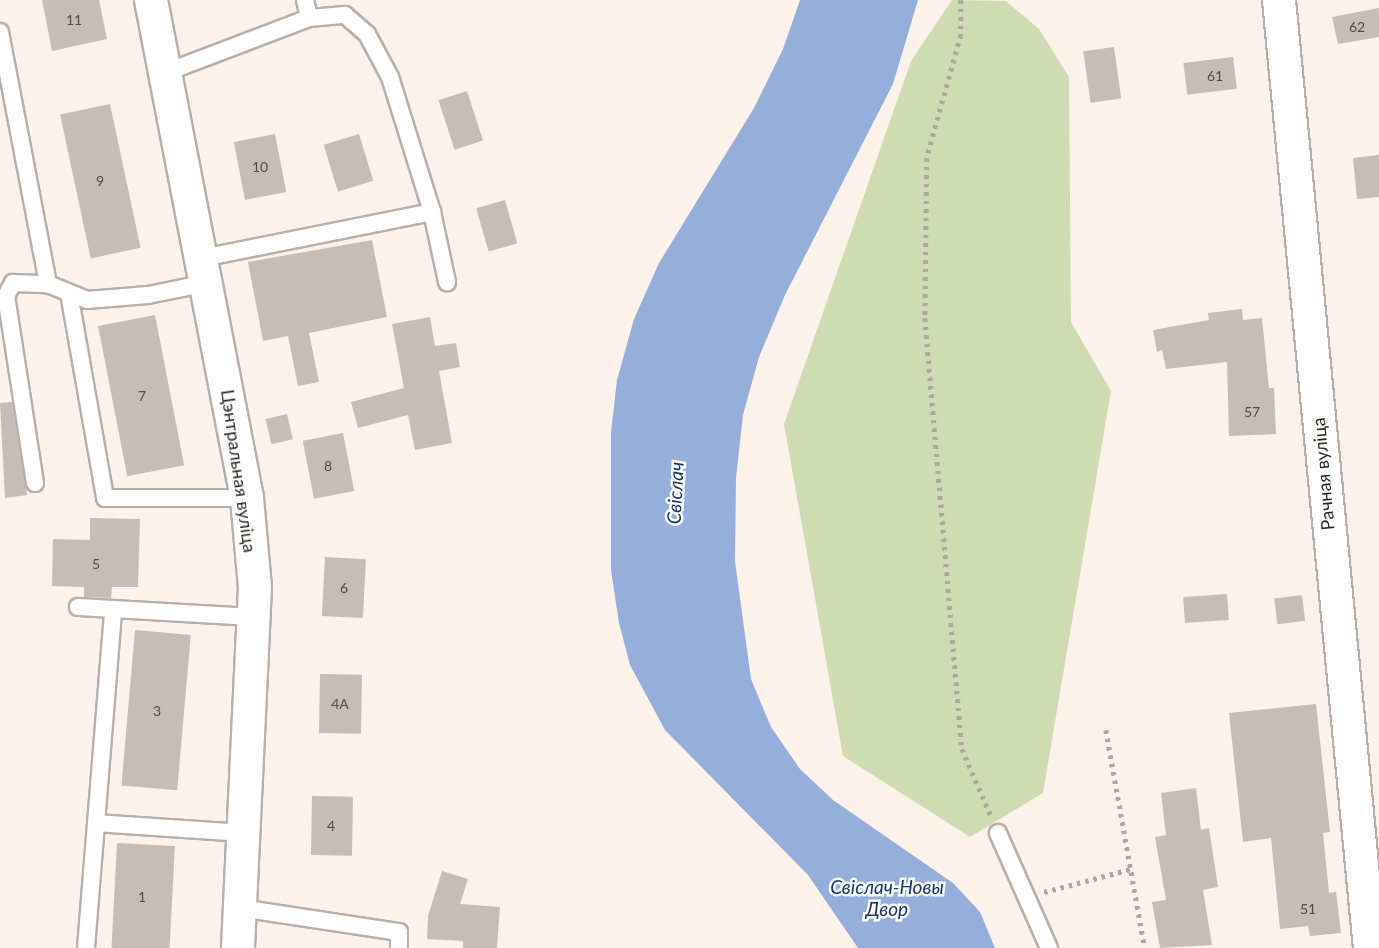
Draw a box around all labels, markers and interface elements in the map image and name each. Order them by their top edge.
house number: 11 [66,12,82,28]
house number: 62 [1349,19,1365,35]
house number: 61 [1207,68,1223,84]
house number: 10 [252,159,268,175]
house number: 9 [96,173,104,189]
house number: 7 [138,388,146,404]
street label: Цэнтральная вуліца [217,388,261,554]
house number: 57 [1244,404,1260,420]
street label: Рачная вуліца [1307,417,1339,531]
house number: 8 [324,458,332,474]
water label: Свіслач [662,461,688,525]
house number: 5 [92,556,100,572]
house number: 6 [340,580,348,596]
house number: 4А [331,696,349,712]
house number: 3 [153,703,161,719]
house number: 4 [327,818,335,834]
water label: Свіслач-Новы Двор [830,876,944,920]
house number: 1 [138,889,146,905]
house number: 51 [1300,901,1316,917]

